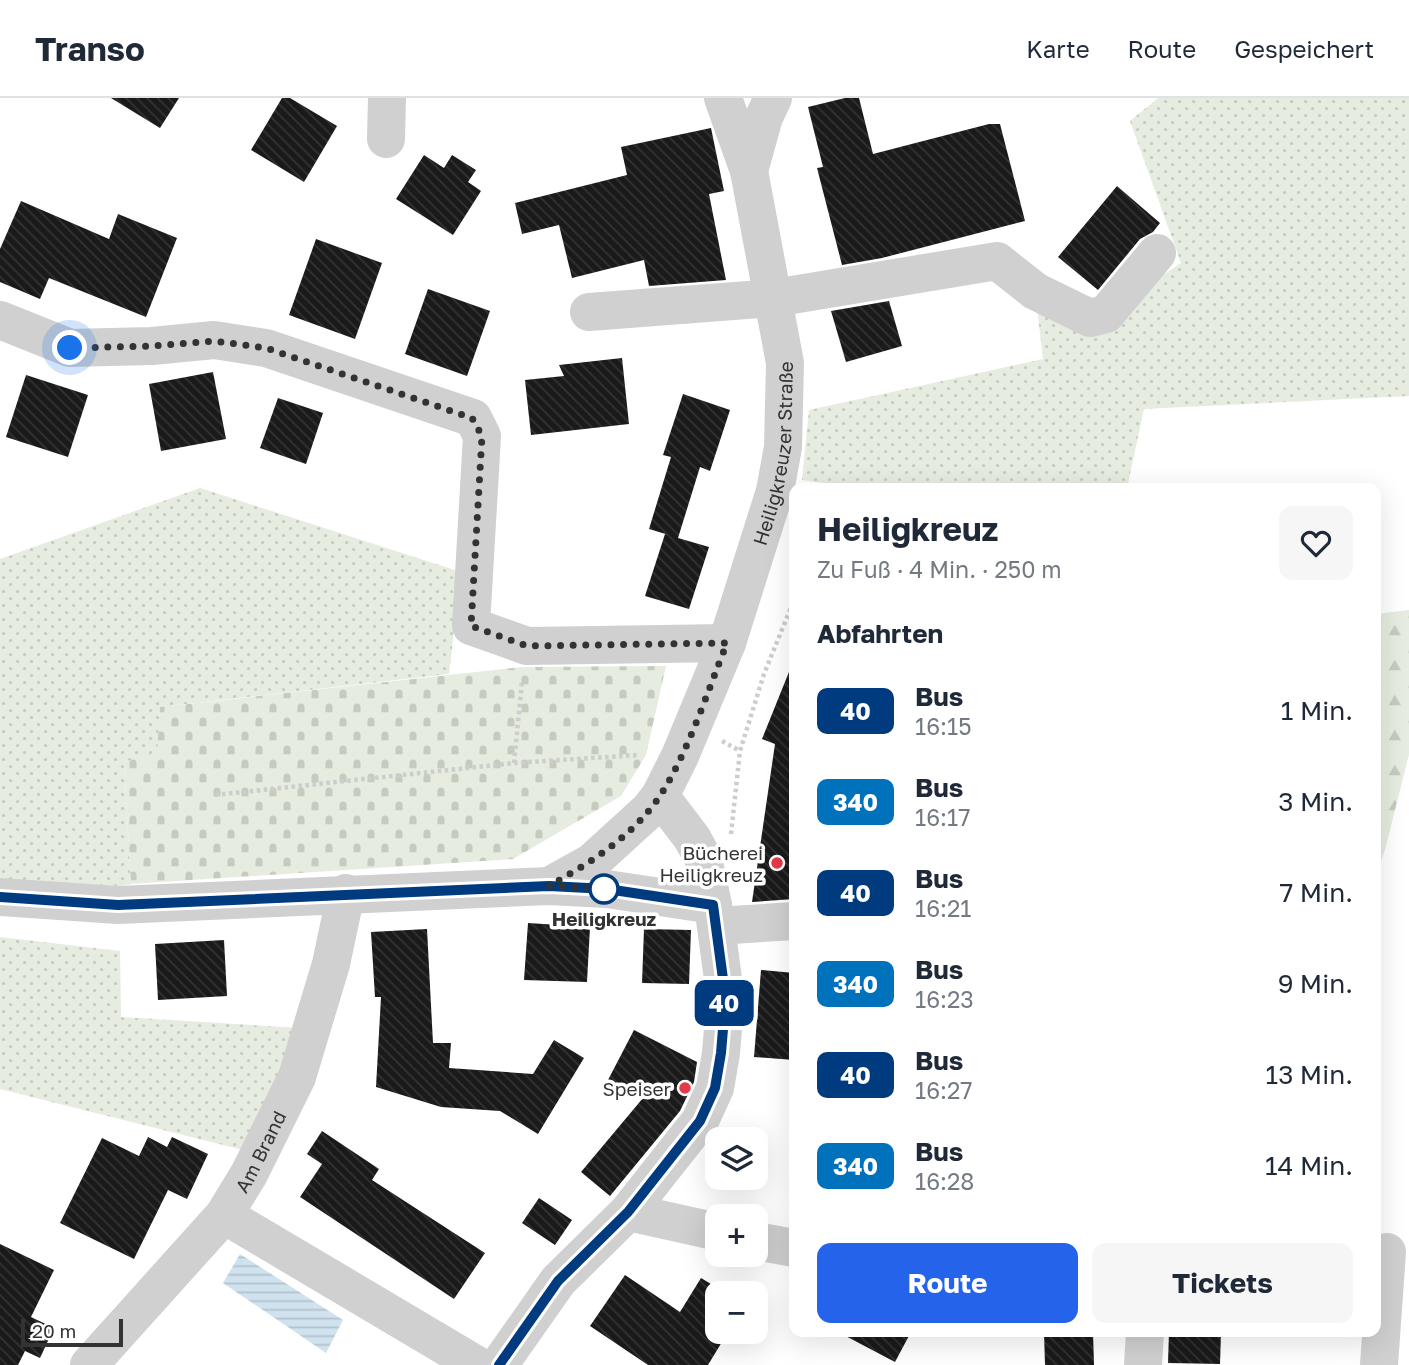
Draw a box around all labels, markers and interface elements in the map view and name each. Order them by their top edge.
text: Transo [35,29,145,68]
text: Karte [1026,34,1090,63]
text: Route [1128,34,1196,63]
text: Gespeichert [1234,34,1374,63]
your location [52,330,87,365]
street label: Heiligkreuzer Straße [747,361,797,548]
button: heart [1279,506,1353,580]
text: Heiligkreuz [817,509,998,548]
text: Zu Fuß · 4 Min. · 250 m [817,555,1062,583]
text: Abfahrten [817,618,943,649]
text: Bus [915,681,963,712]
text: 1 Min. [1281,695,1353,726]
text: 40 [840,696,871,725]
text: 16:15 [915,712,971,740]
text: Bus [915,772,963,803]
text: 3 Min. [1278,786,1353,817]
text: 340 [833,787,878,816]
text: 16:17 [915,803,970,831]
place label: Bücherei Heiligkreuz [659,841,763,886]
marker: Bücherei Heiligkreuz [769,855,785,871]
text: Bus [915,863,963,894]
marker: Heiligkreuz [589,874,619,904]
text: 7 Min. [1280,877,1353,908]
text: 40 [840,878,871,907]
text: 16:21 [915,894,971,922]
place label: Heiligkreuz [552,907,657,930]
text: Bus [915,954,963,985]
text: 9 Min. [1278,968,1353,999]
text: 340 [833,969,878,998]
line badge: 40 [692,980,756,1026]
text: 16:23 [915,985,974,1013]
text: 40 [709,988,739,1017]
text: Bus [915,1045,963,1076]
text: 13 Min. [1266,1059,1353,1090]
text: 40 [840,1060,871,1089]
text: 16:27 [915,1076,973,1104]
place label: Speiser [603,1077,672,1100]
marker: Speiser [677,1080,693,1096]
street label: Am Brand [229,1107,290,1196]
map controls [705,1127,768,1344]
button: layers [705,1127,768,1190]
text: Bus [915,1136,963,1167]
text: 14 Min. [1265,1150,1353,1181]
text: 340 [833,1151,878,1180]
text: 16:28 [915,1167,974,1195]
button: + [705,1204,768,1267]
button: Route [817,1243,1078,1323]
button: Tickets [1092,1243,1353,1323]
button: − [705,1281,768,1344]
scale bar [21,1316,122,1348]
text: 20 m [32,1319,76,1342]

